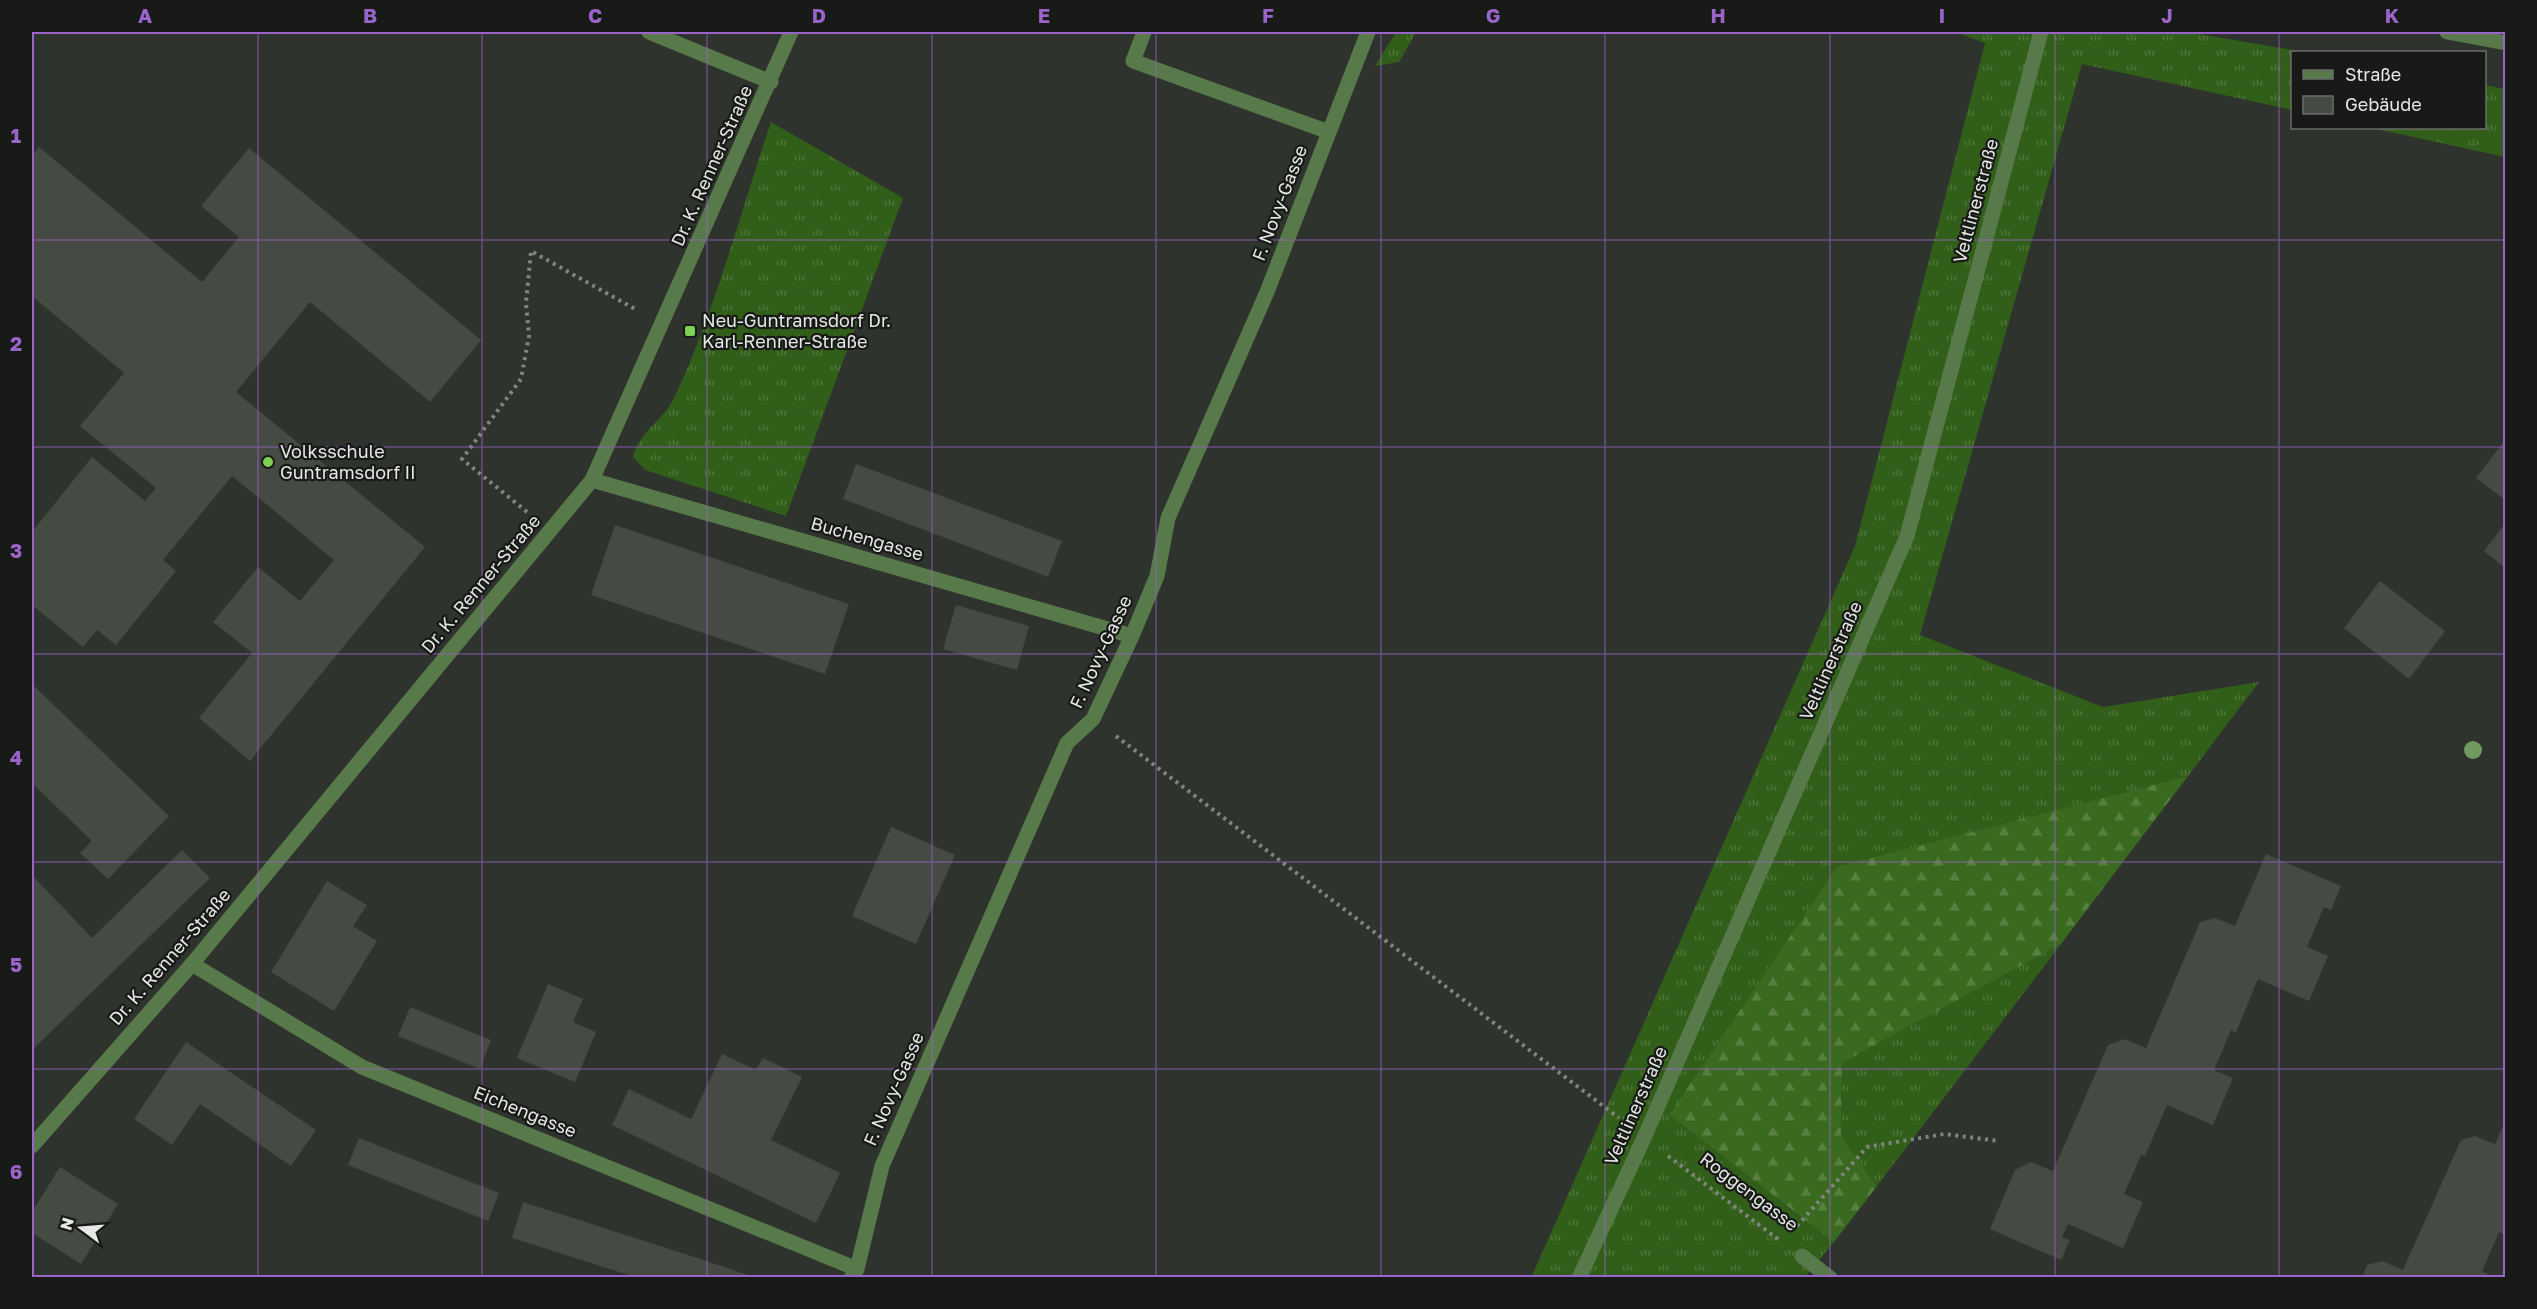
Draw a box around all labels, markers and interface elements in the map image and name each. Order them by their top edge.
text: A [138,3,152,27]
text: B [363,3,377,27]
text: C [588,3,602,27]
text: D [812,3,826,27]
text: E [1038,3,1050,27]
text: F [1262,3,1274,27]
text: G [1486,3,1500,27]
text: H [1710,3,1726,27]
text: I [1939,3,1945,27]
text: J [2161,3,2173,27]
text: K [2385,3,2400,27]
legend [2291,51,2486,129]
text: Straße [2345,63,2401,85]
street label: Dr. K. Renner-Straße [666,82,756,249]
text: Gebäude [2345,93,2422,115]
text: 1 [11,123,21,147]
street label: Veltlinerstraße [1948,136,2002,265]
street label: F. Novy-Gasse [1247,142,1311,264]
place label: Neu-Guntramsdorf Dr. Karl-Renner-Straße [702,309,891,352]
marker: Neu-Guntramsdorf Dr. Karl-Renner-Straße [683,324,697,338]
text: 2 [10,331,22,355]
place label: Volksschule Guntramsdorf II [280,440,416,483]
marker: Volksschule Guntramsdorf II [261,455,275,469]
street label: Dr. K. Renner-Straße [416,510,545,657]
street label: Buchengasse [808,511,926,565]
text: 3 [10,538,22,562]
street label: F. Novy-Gasse [1064,592,1136,712]
street label: Veltlinerstraße [1794,598,1866,723]
text: 4 [10,745,22,769]
street label: Dr. K. Renner-Straße [104,884,235,1029]
text: 5 [10,952,22,976]
street label: F. Novy-Gasse [858,1028,928,1149]
street label: Veltlinerstraße [1599,1043,1671,1168]
street label: Eichengasse [471,1080,580,1142]
street label: Roggengasse [1696,1147,1803,1235]
text: 6 [10,1159,22,1183]
north arrow [51,1198,111,1258]
text: N [55,1215,78,1232]

